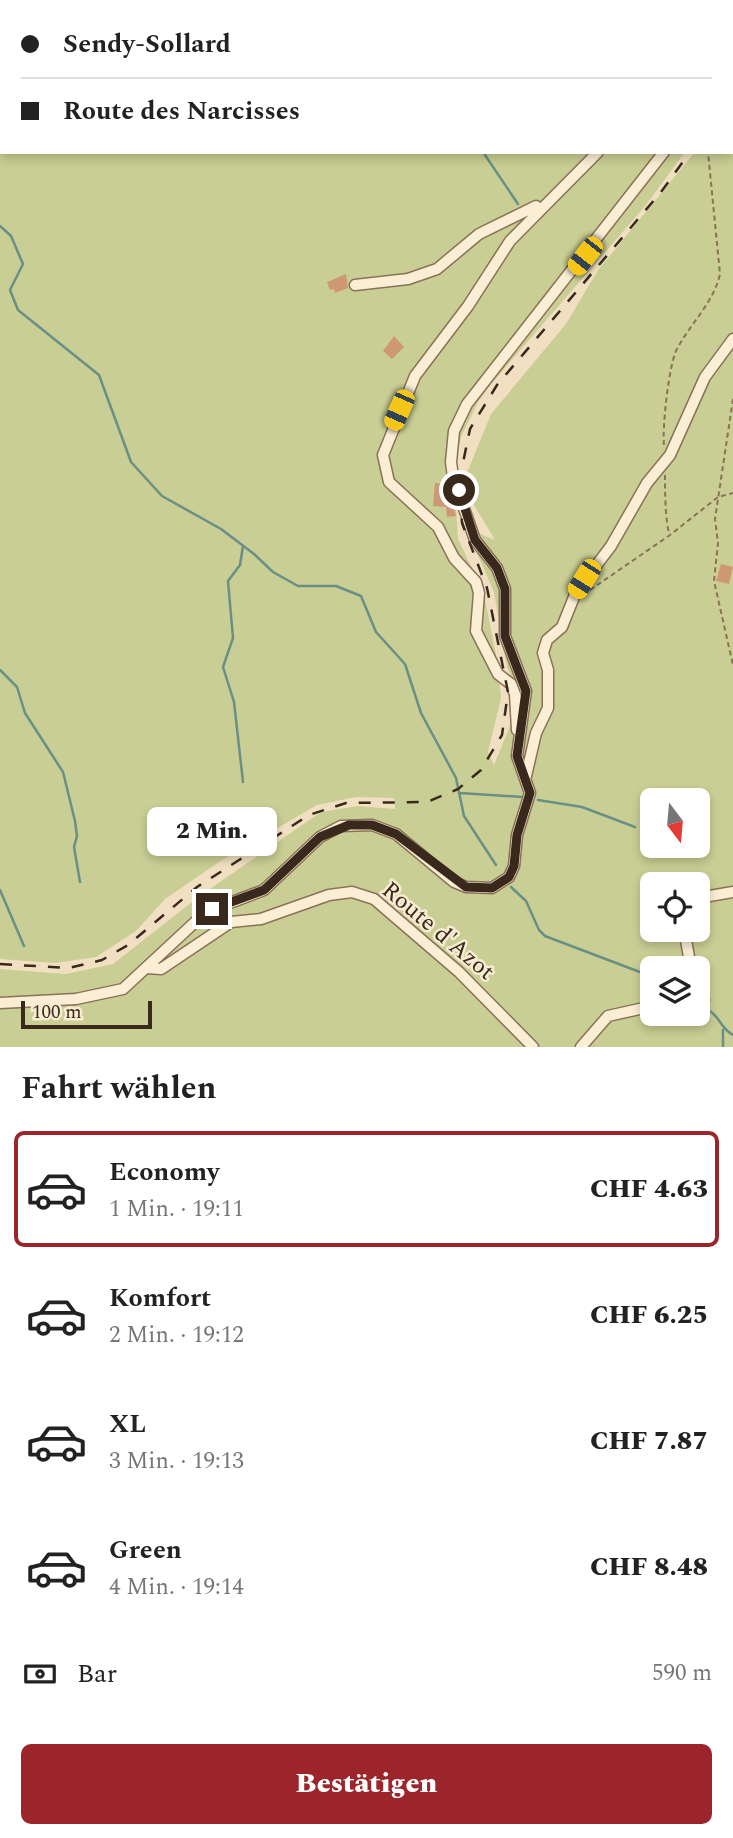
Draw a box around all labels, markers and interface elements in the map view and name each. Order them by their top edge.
text: Sendy-Sollard [63,24,231,64]
text: Route des Narcisses [63,91,300,131]
car [564,233,607,279]
car [381,387,418,433]
route start [443,474,475,506]
car [564,556,605,602]
north arrow [640,788,710,858]
map controls [640,788,710,1026]
callout: 2 Min. [147,808,277,856]
text: 2 Min. [176,814,248,849]
button: locate [640,872,710,942]
street label: Route d'Azot [374,873,502,989]
route end [196,893,228,925]
button: layers [640,956,710,1026]
scale bar [21,998,152,1030]
text: 100 m [32,998,82,1027]
text: Fahrt wählen [21,1064,216,1113]
text: Economy [109,1152,219,1192]
icon: car [25,1158,88,1221]
text: CHF 4.63 [590,1169,708,1209]
text: 1 Min. · 19:11 [109,1192,244,1227]
text: Komfort [109,1278,211,1318]
icon: car [25,1284,88,1347]
text: CHF 6.25 [590,1295,708,1335]
text: 2 Min. · 19:12 [109,1318,244,1353]
text: XL [109,1404,146,1444]
icon: car [25,1410,88,1473]
text: CHF 7.87 [590,1421,708,1461]
text: 3 Min. · 19:13 [109,1444,244,1479]
text: Green [109,1530,182,1570]
icon: car [25,1536,88,1599]
text: CHF 8.48 [590,1547,708,1587]
text: 4 Min. · 19:14 [109,1570,244,1605]
text: Bar [77,1654,117,1694]
icon: cash [21,1655,59,1693]
text: 590 m [652,1656,712,1691]
button: Bestätigen [21,1744,712,1824]

